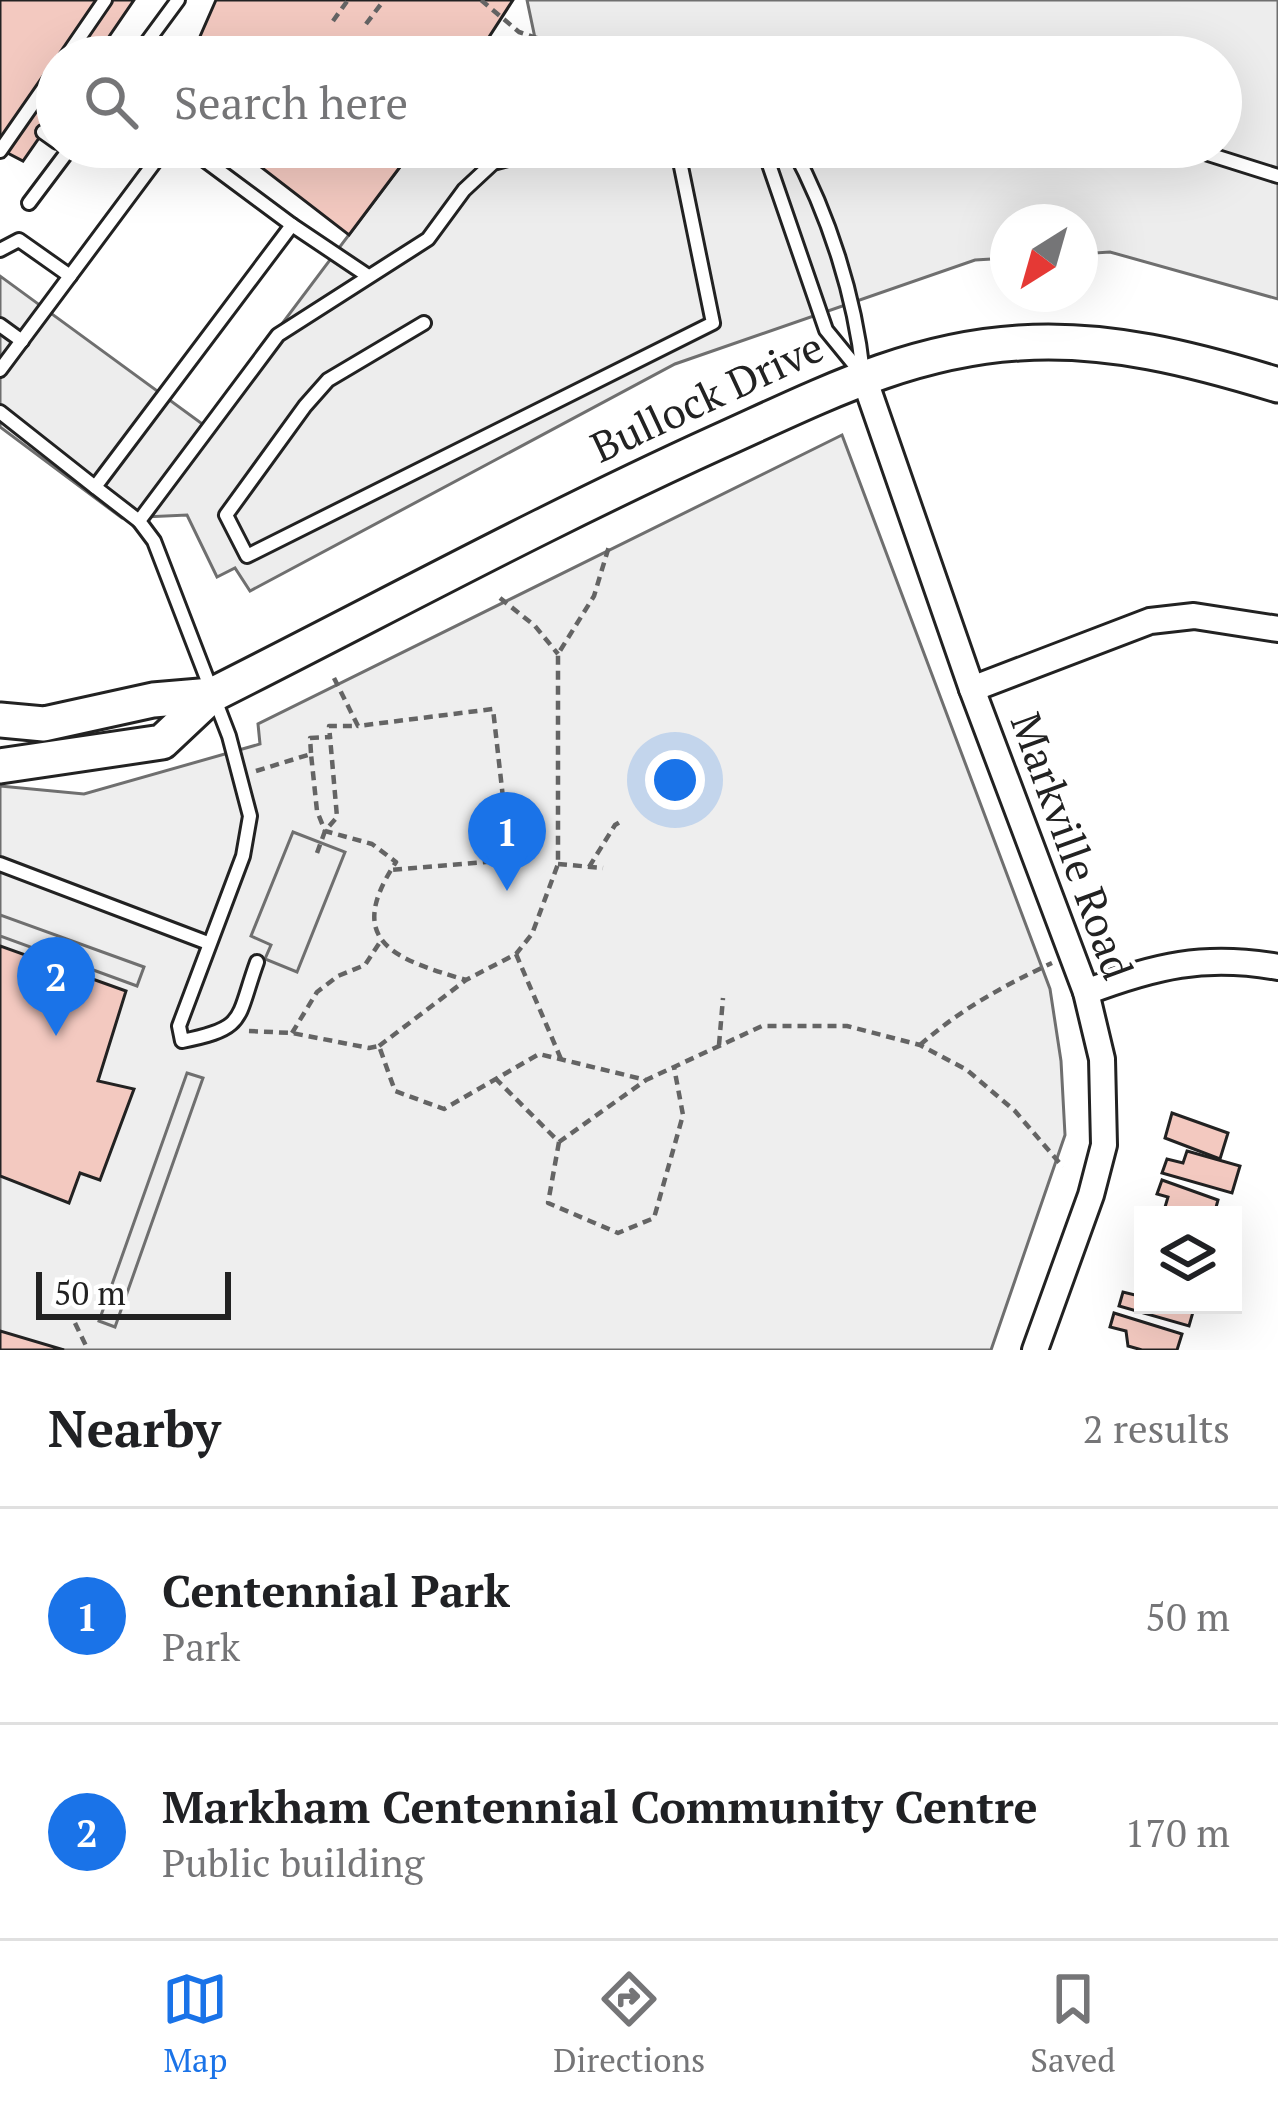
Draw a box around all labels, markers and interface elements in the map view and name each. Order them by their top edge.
search box [36,36,1242,168]
icon: search [78,69,144,135]
text: Search here [174,72,408,132]
north arrow [990,204,1098,312]
street label: Bullock Drive [581,318,832,474]
street label: Markville Road [999,705,1147,987]
your location [645,750,705,810]
pin: 1 [468,792,546,891]
pin: 2 [17,937,95,1036]
map controls [1134,1206,1242,1314]
button: layers [1134,1206,1242,1314]
scale bar [36,1266,231,1319]
text: 50 m [54,1271,126,1314]
text: Nearby [48,1394,221,1462]
text: 2 results [1083,1402,1230,1454]
text: Centennial Park [162,1560,510,1620]
text: 1 [76,1590,98,1642]
text: 50 m [1145,1590,1230,1642]
text: Park [162,1620,240,1672]
text: Markham Centennial Community Centre [162,1776,1038,1836]
text: 2 [76,1806,98,1858]
text: 170 m [1125,1806,1230,1858]
text: Public building [162,1836,424,1888]
tab: Map [162,1966,228,2081]
tab: Directions [553,1966,705,2081]
tab: Saved [1030,1966,1116,2081]

